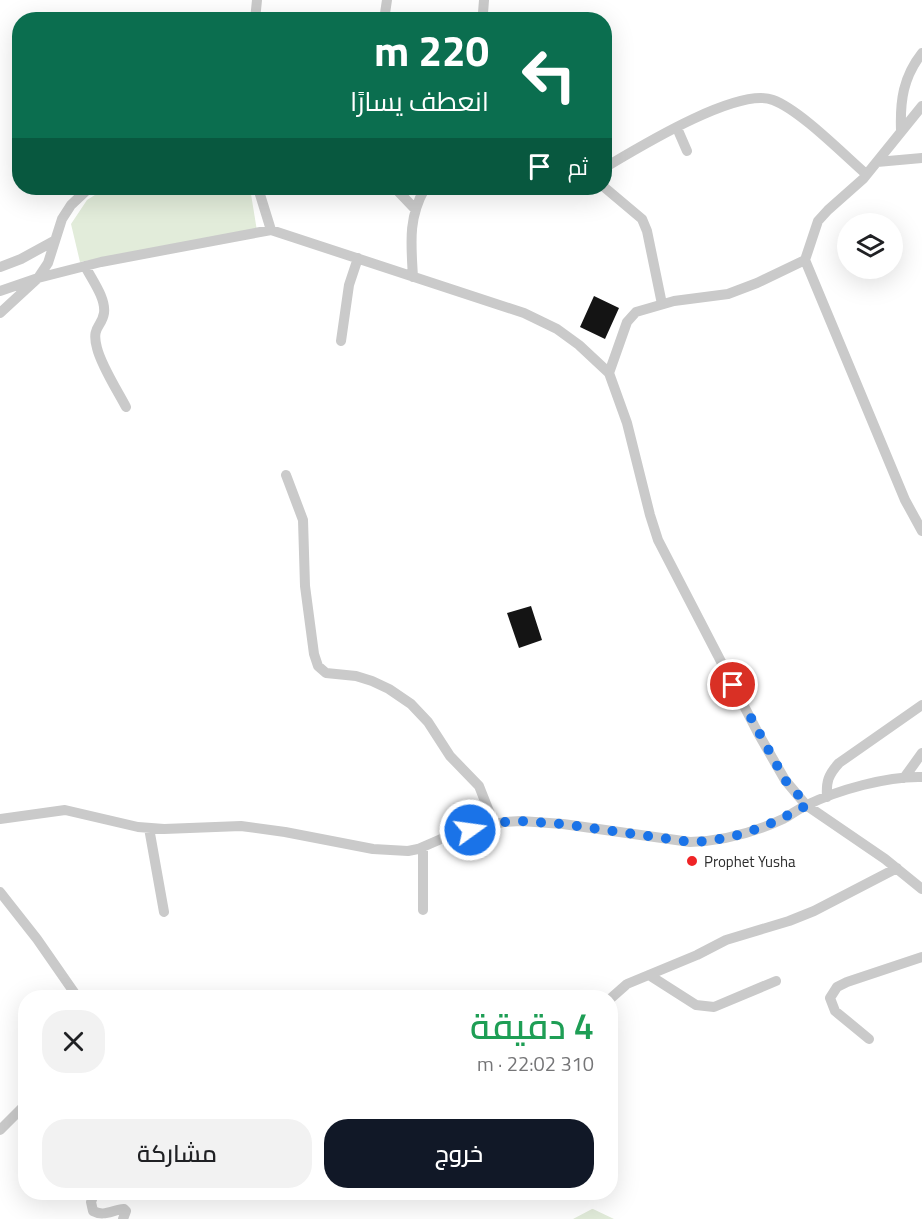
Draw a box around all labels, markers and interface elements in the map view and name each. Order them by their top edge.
text: 220 m [374,18,489,82]
icon: left [510,36,588,114]
text: انعطف يسارًا [350,80,489,121]
icon: arrive [523,150,556,183]
text: ثم [568,150,588,184]
map controls [837,213,903,279]
button: layers [837,213,903,279]
pin [707,659,758,710]
icon: arrive [716,668,749,701]
position arrow [438,798,502,862]
place label: Prophet Yusha [704,850,796,873]
marker: Prophet Yusha [685,854,699,868]
text: 4 دقيقة [470,998,594,1053]
button: close [42,1010,105,1073]
text: 310 m · 22:02 [477,1048,594,1079]
button: مشاركة [42,1119,312,1188]
button: خروج [324,1119,594,1188]

